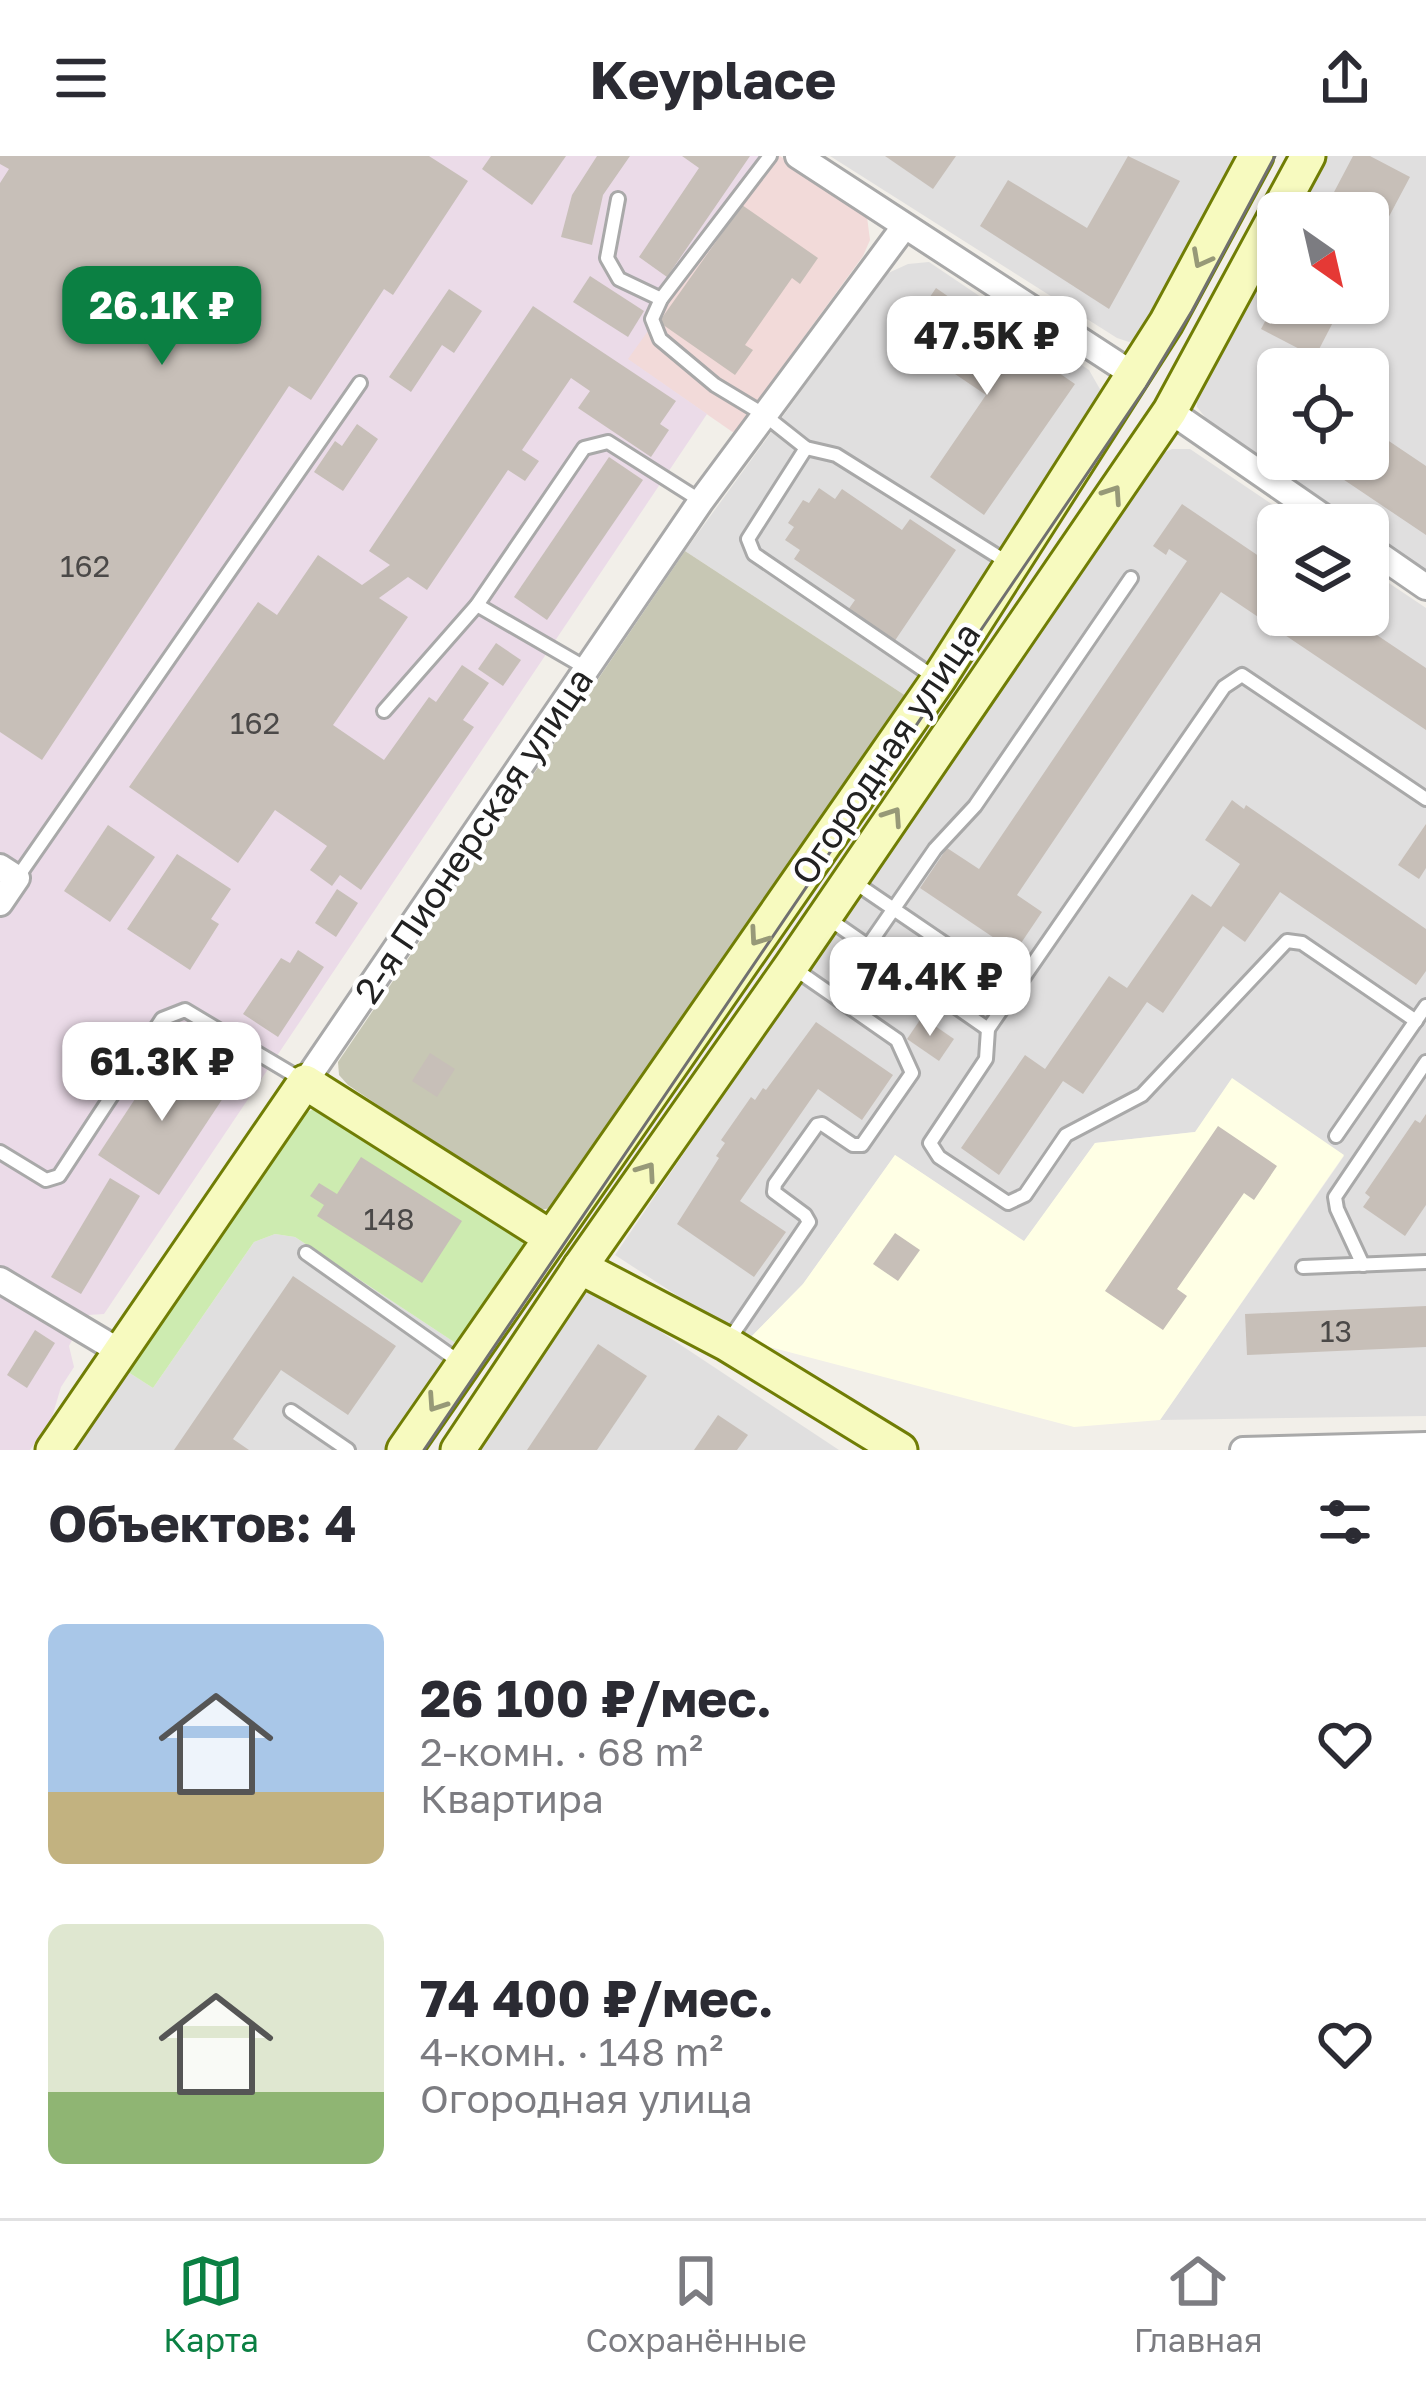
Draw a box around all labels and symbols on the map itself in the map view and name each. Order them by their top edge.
north arrow [1257,192,1389,324]
one-way arrow [1192,247,1215,268]
pin: 26.1K ₽ [51,266,273,368]
pin: 47.5K ₽ [876,296,1098,398]
one-way arrow [1098,485,1120,507]
house number: 162 [60,548,110,584]
street label: Огородная улица [781,614,989,892]
street label: 2-я Пионерская улица [345,659,601,1011]
house number: 162 [230,705,280,741]
one-way arrow [878,807,900,829]
one-way arrow [750,924,772,946]
pin: 74.4K ₽ [819,937,1041,1039]
pin: 61.3K ₽ [51,1022,273,1124]
one-way arrow [633,1162,655,1184]
house number: 148 [363,1201,415,1237]
house number: 13 [1320,1313,1352,1349]
one-way arrow [428,1389,450,1411]

